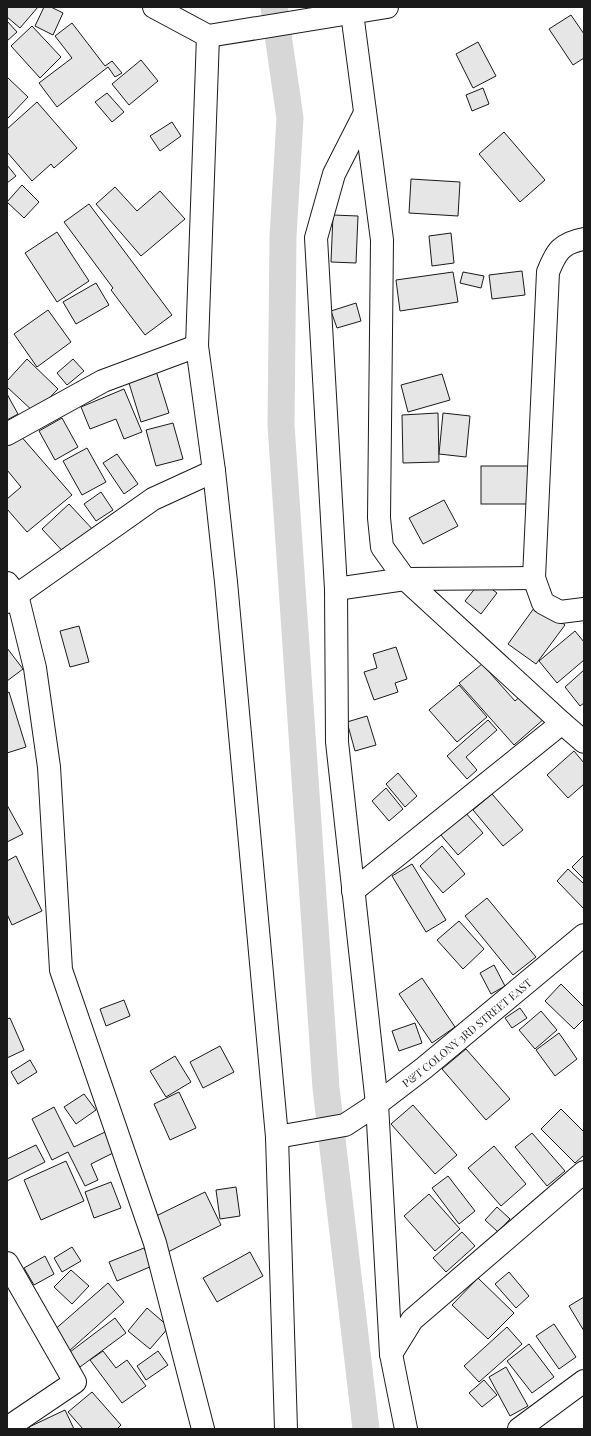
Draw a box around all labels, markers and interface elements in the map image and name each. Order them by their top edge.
street label: P&T COLONY 3RD STREET EAST [398,974,535,1090]

